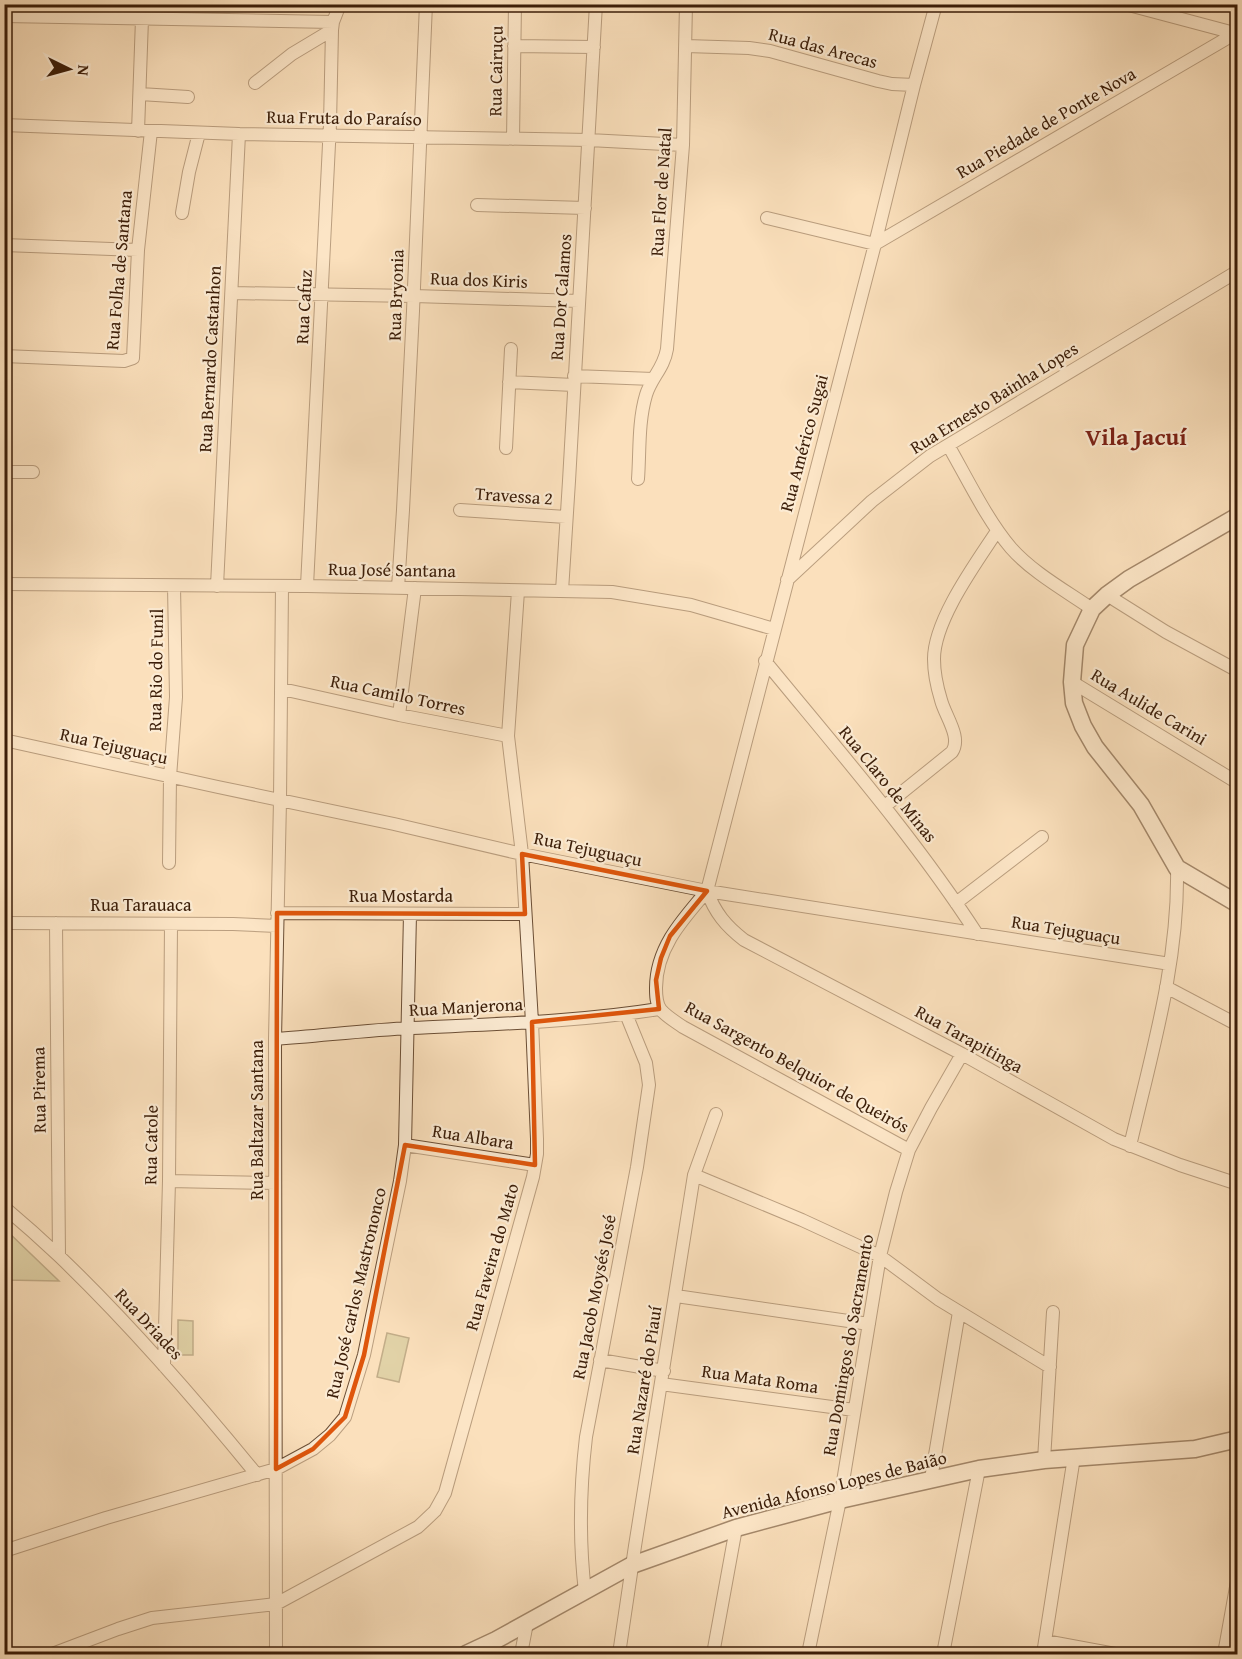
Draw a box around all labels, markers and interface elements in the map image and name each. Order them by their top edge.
street label: Rua das Arecas [766,20,881,75]
street label: Rua Cairuçu [481,25,510,117]
north arrow [39,39,99,99]
street label: Rua Piedade de Ponte Nova [951,60,1141,185]
text: N [71,64,96,77]
street label: Rua Fruta do Paraíso [266,103,422,132]
street label: Rua Flor de Natal [643,127,678,257]
street label: Rua Folha de Santana [98,188,139,351]
street label: Rua Dor Calamos [543,233,578,361]
street label: Rua Bryonia [380,248,411,341]
street label: Rua dos Kiris [430,264,528,295]
street label: Rua Bernardo Castanhon [191,265,228,453]
street label: Rua Cafuz [288,269,319,345]
street label: Rua Ernesto Bainha Lopes [904,335,1083,460]
street label: Rua Américo Sugai [772,371,835,515]
district label: Vila Jacuí [1085,419,1187,454]
street label: Travessa 2 [474,479,554,512]
street label: Rua José Santana [328,555,457,584]
street label: Rua Rio do Funil [141,608,170,732]
street label: Rua Aulide Carini [1086,661,1212,752]
street label: Rua Camilo Torres [328,667,468,722]
street label: Rua Claro de Minas [833,719,944,848]
street label: Rua Tejuguaçu [58,720,171,771]
street label: Rua Tejuguaçu [532,824,645,873]
street label: Rua Mostarda [349,882,453,909]
street label: Rua Tarauaca [91,891,192,918]
street label: Rua Tejuguaçu [1010,908,1123,951]
street label: Rua Manjerona [408,990,524,1023]
street label: Rua Sargento Belquior de Queirós [680,993,914,1140]
street label: Rua Tarapitinga [910,998,1029,1080]
street label: Rua Baltazar Santana [243,1040,270,1200]
street label: Rua Pirema [24,1046,53,1133]
street label: Rua Catole [136,1105,165,1185]
street label: Rua Albara [430,1117,516,1156]
street label: Rua Faveira do Mato [458,1180,525,1334]
street label: Rua José carlos Mastrononco [318,1185,393,1401]
street label: Rua Jacob Moysés José [564,1212,623,1382]
street label: Rua Domingos do Sacramento [815,1232,880,1458]
street label: Rua Driades [109,1282,190,1366]
street label: Rua Nazaré do Piauí [618,1303,669,1456]
street label: Rua Mata Roma [700,1357,821,1400]
street label: Avenida Afonso Lopes de Baião [718,1443,949,1526]

